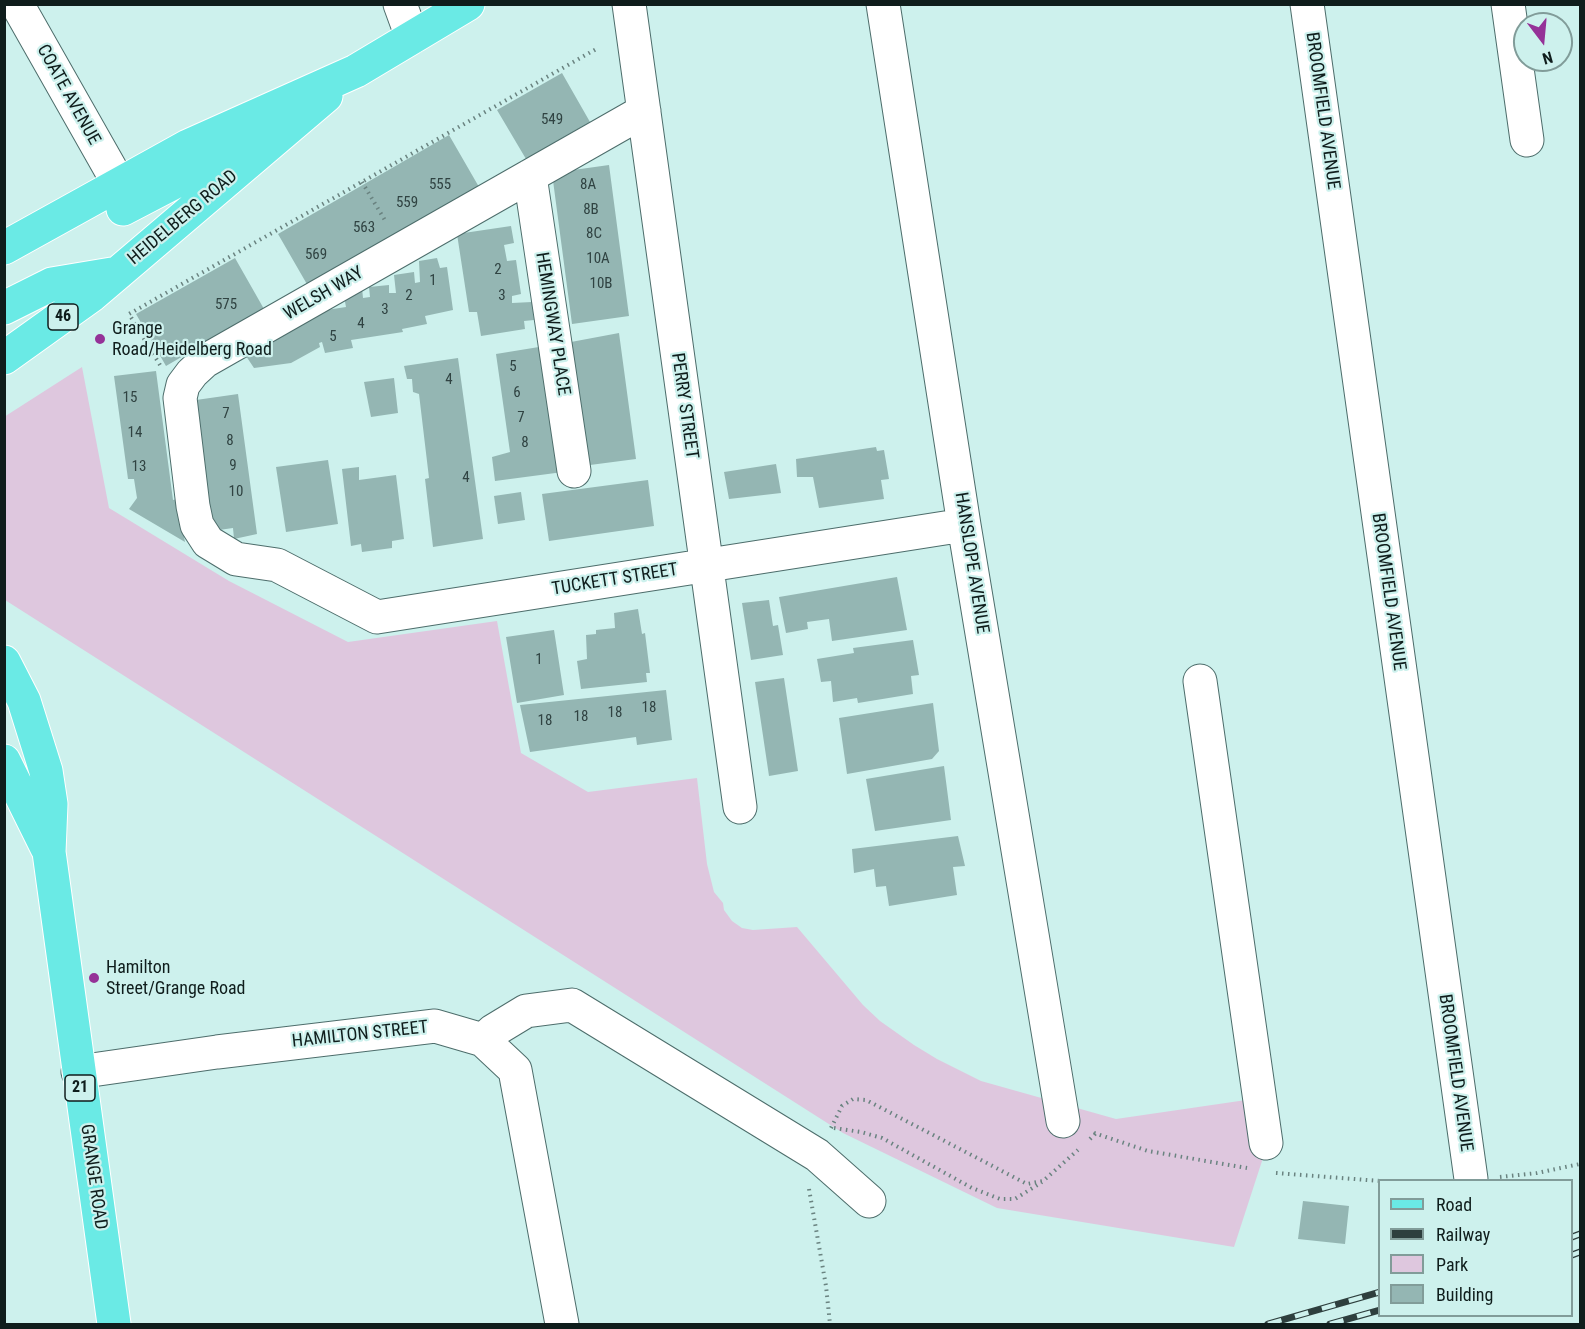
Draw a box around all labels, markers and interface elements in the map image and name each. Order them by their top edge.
north arrow [1513,12,1573,72]
street label: BROOMFIELD AVENUE [1300,31,1344,191]
street label: COATE AVENUE [32,41,104,149]
text: N [1540,47,1555,68]
house number: 549 [541,111,563,129]
street label: HEIDELBERG ROAD [124,166,242,270]
house number: 555 [429,176,451,194]
house number: 8A [580,176,596,194]
house number: 559 [396,194,418,212]
house number: 8B [583,201,599,219]
house number: 563 [353,219,375,237]
house number: 8C [586,225,602,243]
house number: 569 [305,246,327,264]
house number: 10A [586,250,610,268]
street label: HEMINGWAY PLACE [530,251,574,397]
house number: 2 [494,261,502,279]
street label: WELSH WAY [280,263,368,325]
house number: 1 [429,272,437,290]
house number: 10B [590,275,612,293]
house number: 2 [405,287,413,305]
house number: 3 [498,287,506,305]
house number: 575 [215,296,237,314]
house number: 3 [381,301,389,319]
road number: 46 [48,304,78,330]
house number: 4 [357,315,365,333]
place label: Grange Road/Heidelberg Road [112,318,272,360]
house number: 5 [329,328,337,346]
marker: Grange Road/Heidelberg Road [93,332,107,346]
street label: PERRY STREET [666,352,702,460]
house number: 5 [509,358,517,376]
house number: 4 [445,371,453,389]
house number: 6 [513,384,521,402]
house number: 15 [123,389,137,407]
house number: 7 [222,405,230,423]
house number: 7 [517,409,525,427]
house number: 14 [128,424,142,442]
house number: 8 [226,432,234,450]
house number: 8 [521,434,529,452]
house number: 9 [229,457,237,475]
house number: 13 [132,458,146,476]
house number: 4 [462,469,470,487]
house number: 10 [229,483,243,501]
street label: HANSLOPE AVENUE [949,491,993,635]
street label: BROOMFIELD AVENUE [1366,512,1410,672]
street label: TUCKETT STREET [550,559,680,601]
house number: 1 [535,651,543,669]
house number: 18 [642,699,656,717]
house number: 18 [608,704,622,722]
house number: 18 [574,708,588,726]
house number: 18 [538,712,552,730]
place label: Hamilton Street/Grange Road [106,957,246,1000]
marker: Hamilton Street/Grange Road [87,971,101,985]
street label: BROOMFIELD AVENUE [1433,993,1477,1153]
street label: HAMILTON STREET [291,1017,429,1053]
road number: 21 [65,1075,95,1101]
street label: GRANGE ROAD [75,1123,111,1231]
legend [1378,1179,1573,1317]
text: Road [1436,1194,1472,1215]
text: Railway [1436,1224,1490,1245]
text: Park [1436,1254,1468,1275]
text: Building [1436,1284,1493,1305]

